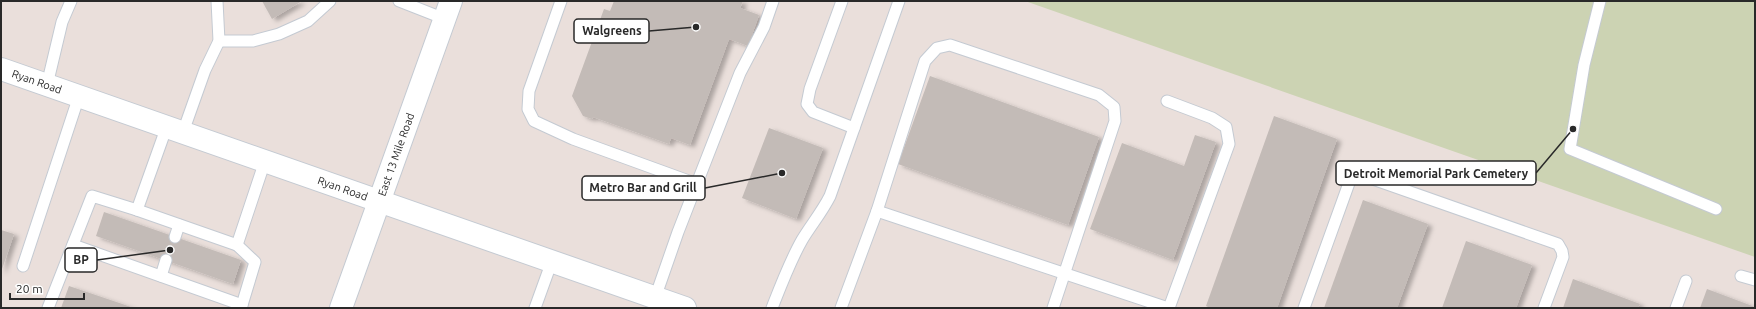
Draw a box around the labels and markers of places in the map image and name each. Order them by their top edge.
callout: Walgreens [574,19,649,43]
callout: Detroit Memorial Park Cemetery [1336,161,1536,185]
callout: Metro Bar and Grill [582,176,705,200]
callout: BP [65,248,97,272]

